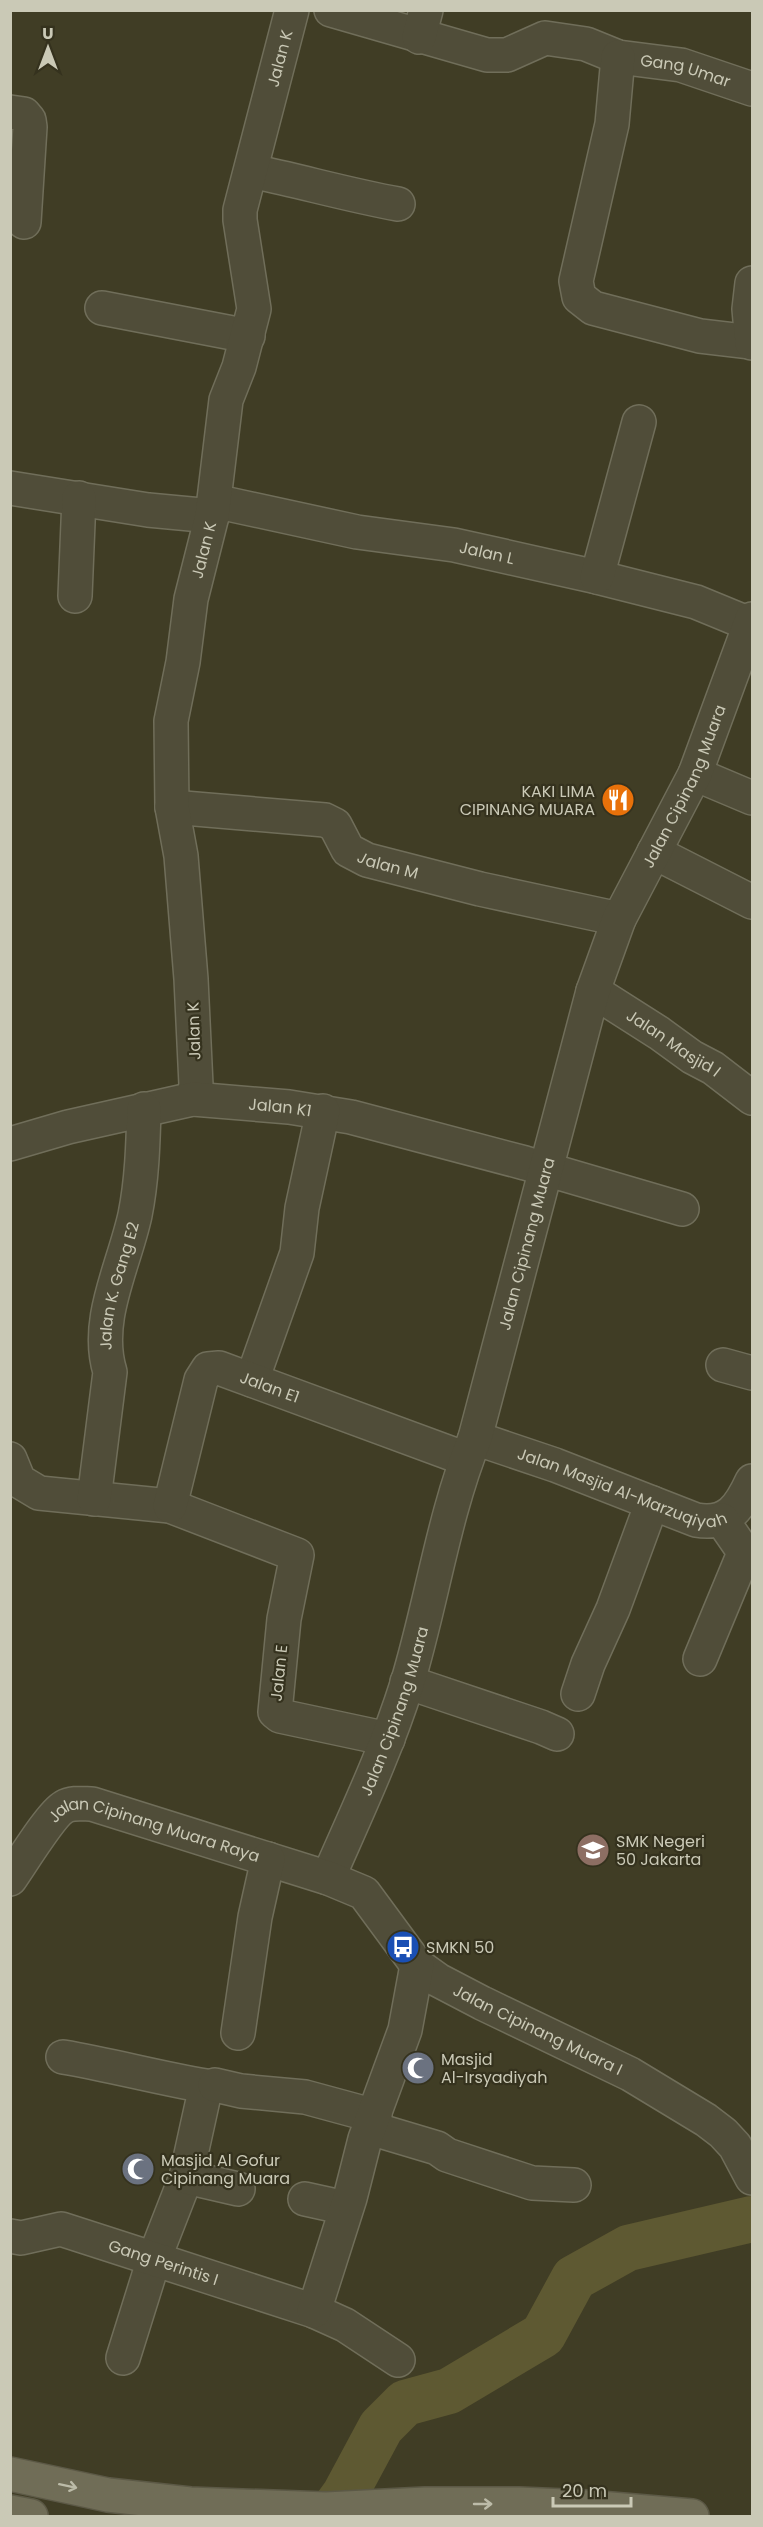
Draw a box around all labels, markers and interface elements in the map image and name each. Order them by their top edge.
north arrow [18,18,78,78]
text: U [42,22,54,45]
street label: Jalan K [261,27,298,89]
street label: Gang Umar [639,48,734,93]
street label: Jalan K [185,519,222,581]
street label: Jalan L [457,535,517,570]
street label: Jalan Cipinang Muara [636,701,731,872]
place label: KAKI LIMA CIPINANG MUARA [460,780,595,821]
restaurant icon: KAKI LIMA CIPINANG MUARA [600,782,636,818]
street label: Jalan M [353,845,421,884]
street label: Jalan K [181,1001,207,1060]
street label: Jalan Masjid I [622,1004,726,1082]
street label: Jalan K1 [248,1092,313,1122]
street label: Jalan Cipinang Muara [492,1155,560,1333]
street label: Jalan K. Gang E2 [94,1219,145,1351]
street label: Jalan E1 [237,1365,303,1408]
street label: Jalan Masjid Al-Marzuqiyah [514,1442,730,1533]
street label: Jalan Cipinang Muara [354,1624,434,1799]
street label: Jalan E [265,1644,293,1702]
street label: Jalan Cipinang Muara Raya [42,1792,263,1867]
place label: SMK Negeri 50 Jakarta [616,1830,705,1871]
school or university icon: SMK Negeri 50 Jakarta [575,1832,611,1868]
bus stop icon: SMKN 50 [385,1929,421,1965]
place label: SMKN 50 [426,1936,494,1959]
street label: Jalan Cipinang Muara I [449,1978,627,2080]
place label: Masjid Al-Irsyadiyah [441,2048,547,2089]
mosque icon: Masjid Al-Irsyadiyah [400,2050,436,2086]
place label: Masjid Al Gofur Cipinang Muara [161,2149,290,2190]
mosque icon: Masjid Al Gofur Cipinang Muara [120,2151,156,2187]
street label: Gang Perintis I [106,2234,222,2291]
scale bar [553,2470,631,2508]
text: 20 m [562,2478,607,2503]
one-way arrow [57,2481,77,2492]
one-way arrow [473,2498,493,2510]

